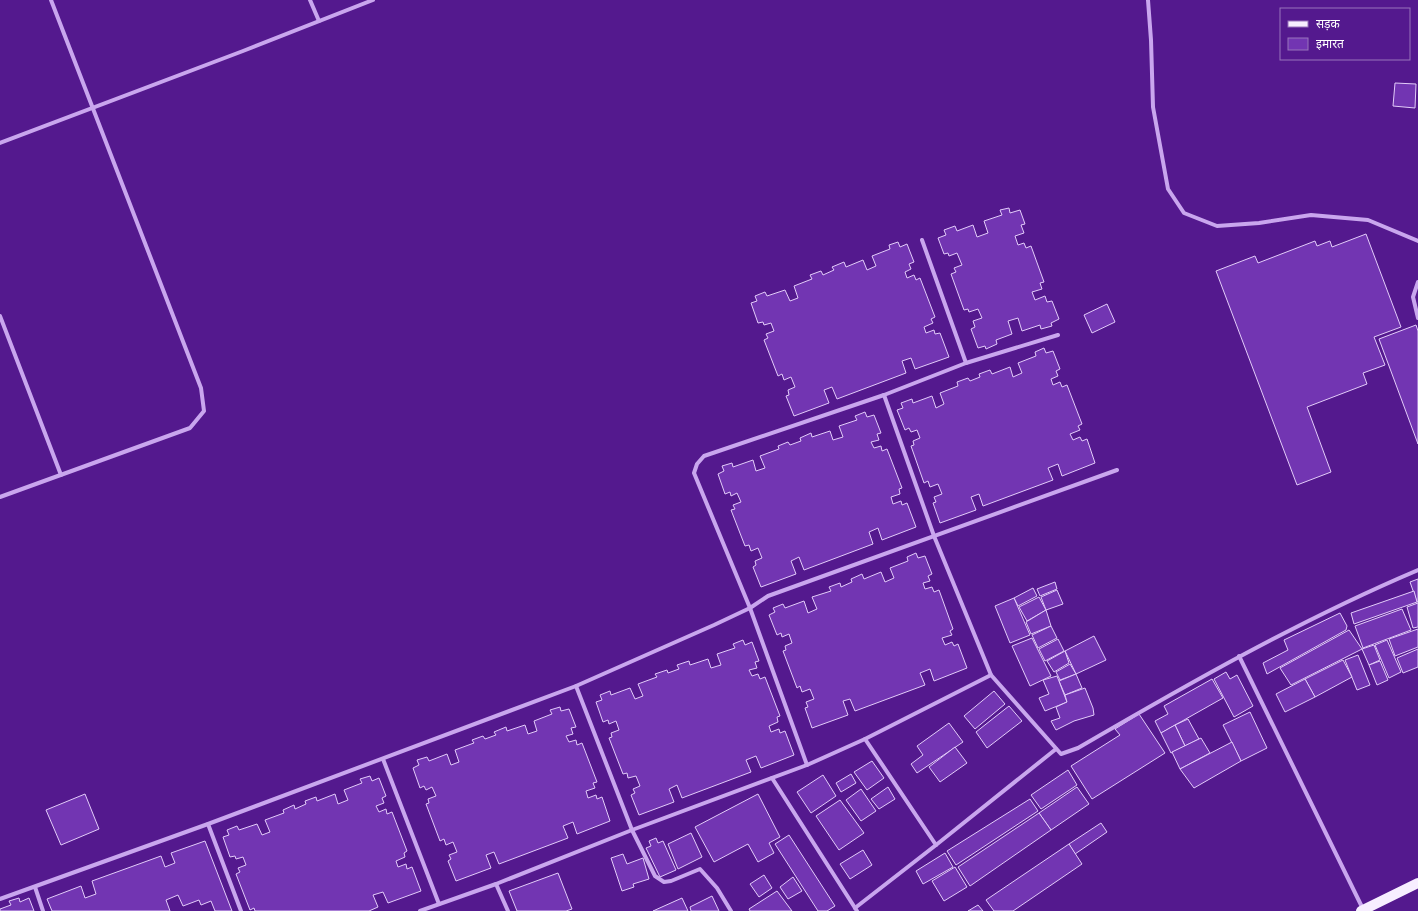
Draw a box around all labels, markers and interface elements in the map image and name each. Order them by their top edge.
legend [1280,8,1410,60]
text: सड़क [1316,16,1341,32]
text: इमारत [1316,36,1345,52]

